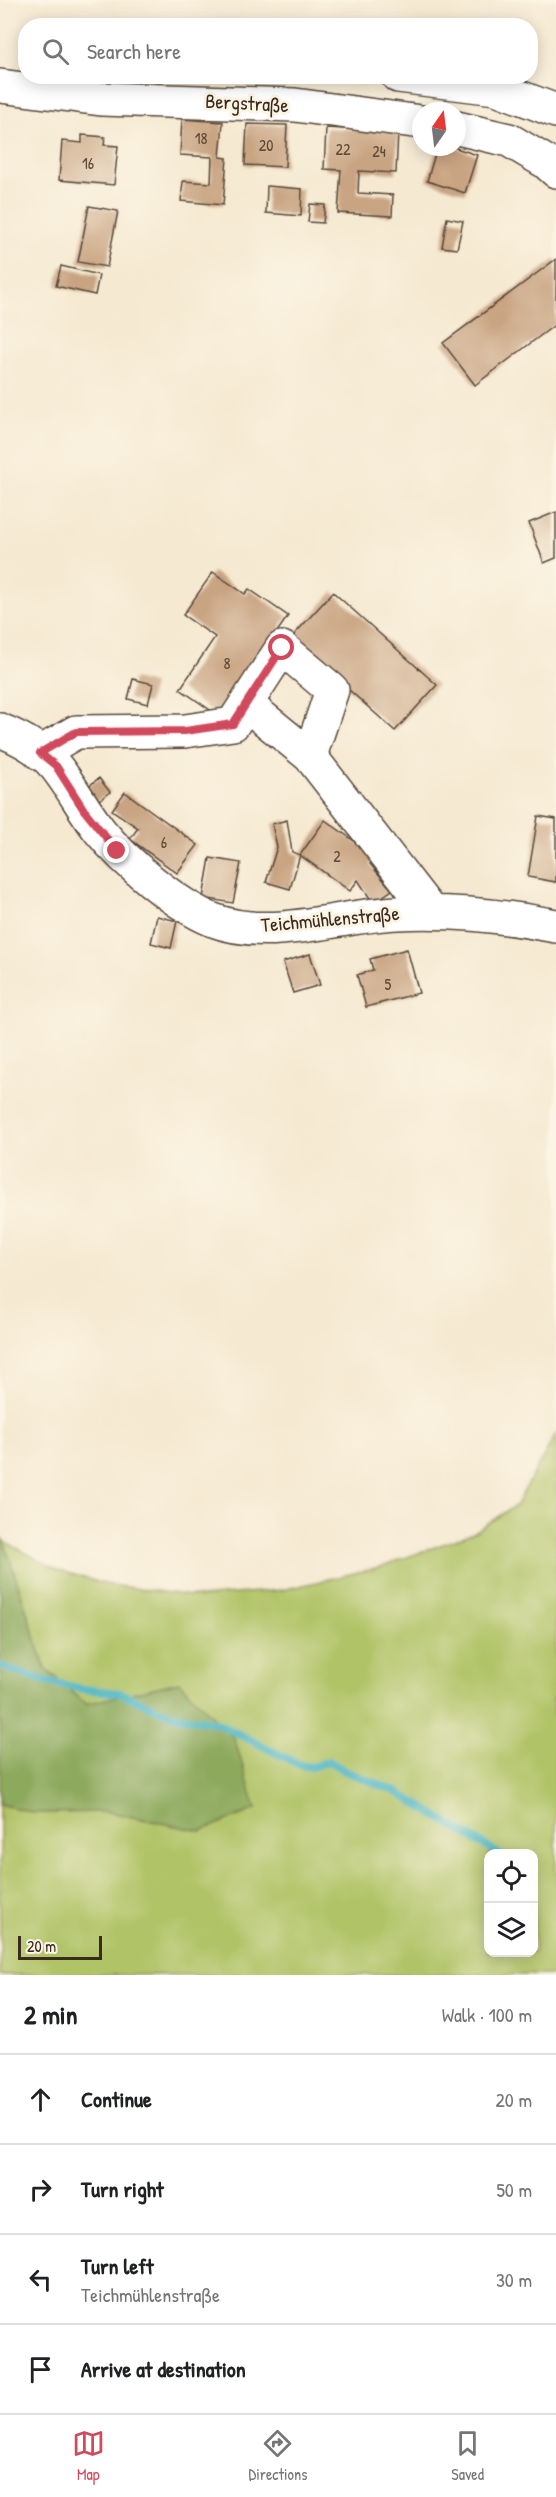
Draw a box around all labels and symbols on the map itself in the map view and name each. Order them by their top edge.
street label: Bergstraße [205,87,289,118]
north arrow [412,102,466,156]
house number: 18 [195,127,207,149]
house number: 20 [259,134,273,156]
house number: 22 [336,138,351,160]
house number: 24 [372,140,386,162]
house number: 16 [82,152,94,174]
route start [268,634,294,660]
house number: 8 [224,652,231,674]
house number: 6 [161,831,167,853]
route end [103,837,129,863]
house number: 2 [333,845,341,867]
street label: Teichmühlenstraße [260,899,400,938]
house number: 5 [385,973,392,995]
scale bar [18,1933,102,1960]

